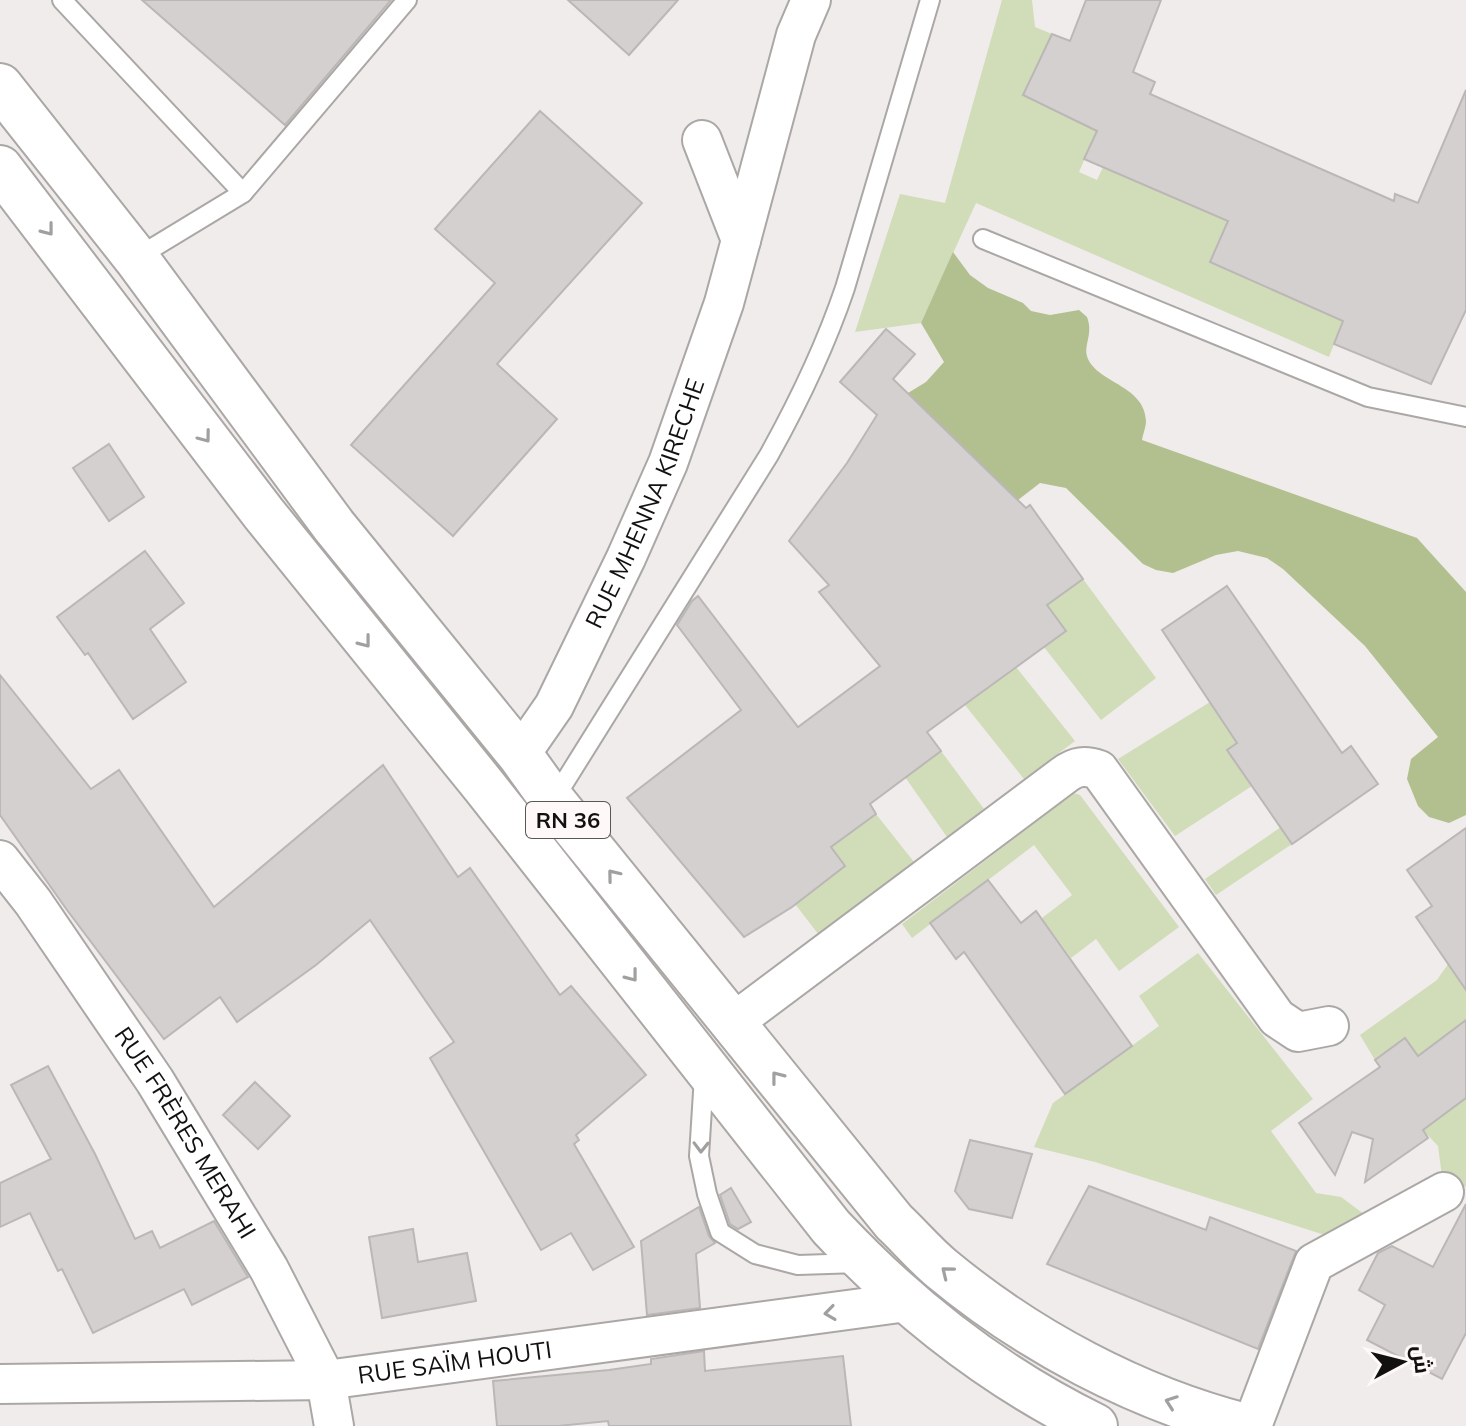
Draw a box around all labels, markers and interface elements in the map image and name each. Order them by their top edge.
one-way arrow [38,221,53,235]
street label: RUE MHENNA KIRECHE [578,375,710,633]
one-way arrow [196,428,210,442]
one-way arrow [355,633,370,647]
road number: RN 36 [526,802,610,838]
one-way arrow [608,870,623,884]
one-way arrow [622,967,637,981]
street label: RUE FRÈRES MERAHI [109,1021,263,1244]
one-way arrow [772,1072,787,1086]
one-way arrow [692,1141,709,1153]
one-way arrow [941,1268,956,1282]
one-way arrow [823,1304,837,1321]
north arrow [1362,1322,1442,1402]
street label: RUE SAÏM HOUTI [356,1334,553,1390]
text: ش [1406,1344,1437,1375]
one-way arrow [1165,1395,1179,1412]

